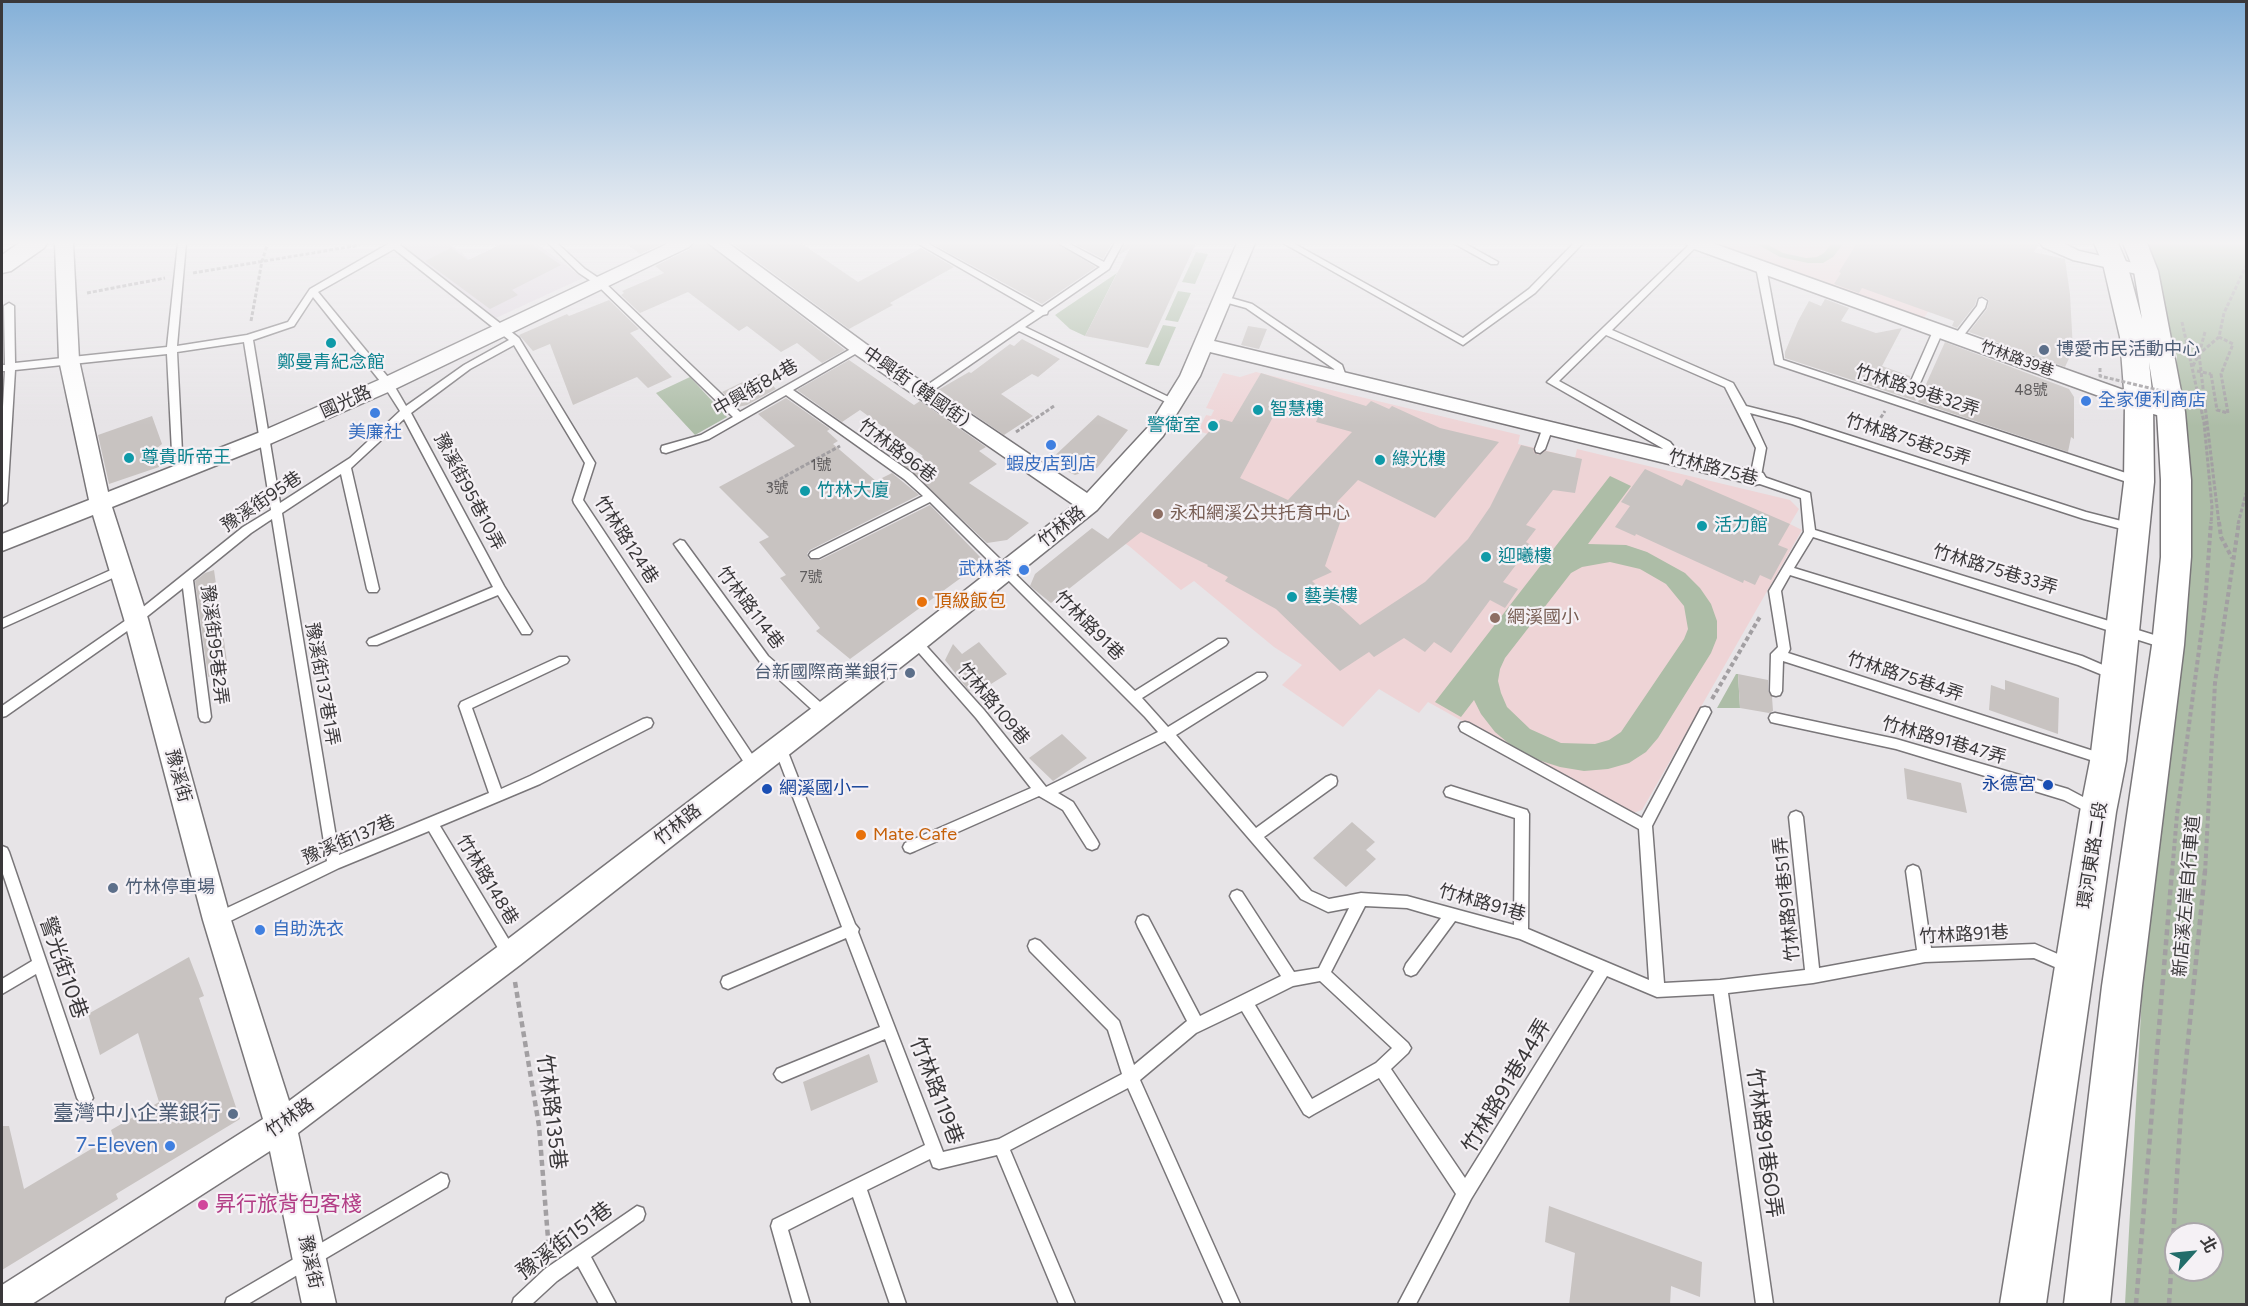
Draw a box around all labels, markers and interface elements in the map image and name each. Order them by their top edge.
marker: 鄭曼青紀念館 [324,336,338,350]
street label: 竹林路39巷 [1978,337,2056,381]
place label: 博愛市民活動中心 [2056,339,2200,361]
street label: 中興街 (韓國街) [859,342,973,432]
marker: 博愛市民活動中心 [2037,343,2051,357]
place label: 鄭曼青紀念館 [277,352,385,374]
street label: 中興街84巷 [710,355,802,421]
street label: 竹林路39巷32弄 [1852,361,1982,421]
street label: 國光路 [317,381,375,423]
house number: 48號 [2014,382,2048,400]
place label: 全家便利商店 [2098,390,2206,412]
marker: 全家便利商店 [2079,394,2093,408]
place label: 智慧樓 [1270,399,1324,421]
marker: 智慧樓 [1251,403,1265,417]
marker: 美廉社 [368,406,382,420]
street label: 竹林路75巷25弄 [1843,410,1973,470]
street label: 竹林路96巷 [854,415,940,487]
place label: 警衛室 [1147,415,1201,437]
marker: 警衛室 [1206,419,1220,433]
place label: 美廉社 [348,422,402,444]
street label: 豫溪街95巷10弄 [429,430,509,554]
marker: 蝦皮店到店 [1044,438,1058,452]
street label: 竹林路75巷 [1666,446,1760,490]
place label: 尊貴昕帝王 [141,447,231,469]
place label: 綠光樓 [1392,449,1446,471]
marker: 尊貴昕帝王 [122,451,136,465]
marker: 綠光樓 [1373,453,1387,467]
place label: 蝦皮店到店 [1006,454,1096,476]
house number: 1號 [810,457,832,475]
street label: 豫溪街95巷 [218,467,306,537]
house number: 3號 [765,480,789,498]
place label: 竹林大廈 [817,480,889,502]
marker: 竹林大廈 [798,484,812,498]
street label: 竹林路124巷 [590,492,662,588]
street label: 竹林路 [1034,502,1090,552]
place label: 永和網溪公共托育中心 [1170,503,1350,525]
marker: 永和網溪公共托育中心 [1151,507,1165,521]
place label: 活力館 [1714,515,1768,537]
marker: 活力館 [1695,519,1709,533]
street label: 竹林路75巷33弄 [1930,541,2060,599]
place label: 迎曦樓 [1498,546,1552,568]
marker: 迎曦樓 [1479,550,1493,564]
place label: 武林茶 [958,559,1012,581]
street label: 竹林路114巷 [712,562,788,654]
marker: 武林茶 [1017,563,1031,577]
house number: 7號 [799,569,823,587]
street label: 豫溪街95巷2弄 [196,584,232,706]
place label: 藝美樓 [1304,586,1358,608]
street label: 竹林路91巷 [1050,587,1128,665]
marker: 藝美樓 [1285,590,1299,604]
place label: 頂級飯包 [934,591,1006,613]
marker: 頂級飯包 [915,595,929,609]
place label: 網溪國小 [1507,607,1579,629]
marker: 網溪國小 [1488,611,1502,625]
street label: 豫溪街137巷1弄 [301,621,343,747]
street label: 竹林路75巷4弄 [1844,648,1966,706]
street label: 竹林路109巷 [952,658,1034,750]
place label: 台新國際商業銀行 [754,662,898,684]
marker: 台新國際商業銀行 [903,666,917,680]
street label: 竹林路91巷47弄 [1879,713,2009,769]
street label: 豫溪街 [161,747,195,805]
place label: 永德宮 [1982,774,2036,796]
place label: 網溪國小一 [779,778,869,800]
marker: 永德宮 [2041,778,2055,792]
marker: 網溪國小一 [760,782,774,796]
street label: 竹林路 [650,800,706,850]
street label: 環河東路二段 [2074,800,2112,910]
street label: 豫溪街137巷 [299,811,399,869]
street label: 新店溪左岸自行車道 [2169,814,2205,978]
place label: Mate Cafe [873,824,957,846]
marker: Mate Cafe [854,828,868,842]
street label: 竹林路148巷 [452,831,522,929]
street label: 竹林路91巷51弄 [1770,836,1804,962]
place label: 竹林停車場 [125,877,215,899]
street label: 竹林路91巷 [1436,880,1528,926]
marker: 竹林停車場 [106,881,120,895]
street label: 警光街10巷 [34,914,92,1022]
place label: 自助洗衣 [272,919,344,941]
street label: 竹林路91巷 [1919,922,2009,948]
marker: 自助洗衣 [253,923,267,937]
street label: 竹林路91巷44弄 [1457,1015,1557,1157]
street label: 竹林路119巷 [904,1034,968,1148]
street label: 竹林路135巷 [531,1053,571,1171]
street label: 竹林路91巷60弄 [1741,1067,1787,1219]
street label: 竹林路 [262,1094,318,1142]
place label: 臺灣中小企業銀行 [53,1101,221,1127]
marker: 臺灣中小企業銀行 [226,1107,240,1121]
place label: 7-Eleven [76,1133,158,1159]
marker: 7-Eleven [163,1139,177,1153]
place label: 昇行旅背包客棧 [215,1192,362,1218]
street label: 豫溪街151巷 [512,1197,618,1285]
marker: 昇行旅背包客棧 [196,1198,210,1212]
north arrow [2164,1222,2224,1282]
street label: 豫溪街 [294,1233,326,1291]
text: 北 [2197,1233,2221,1256]

